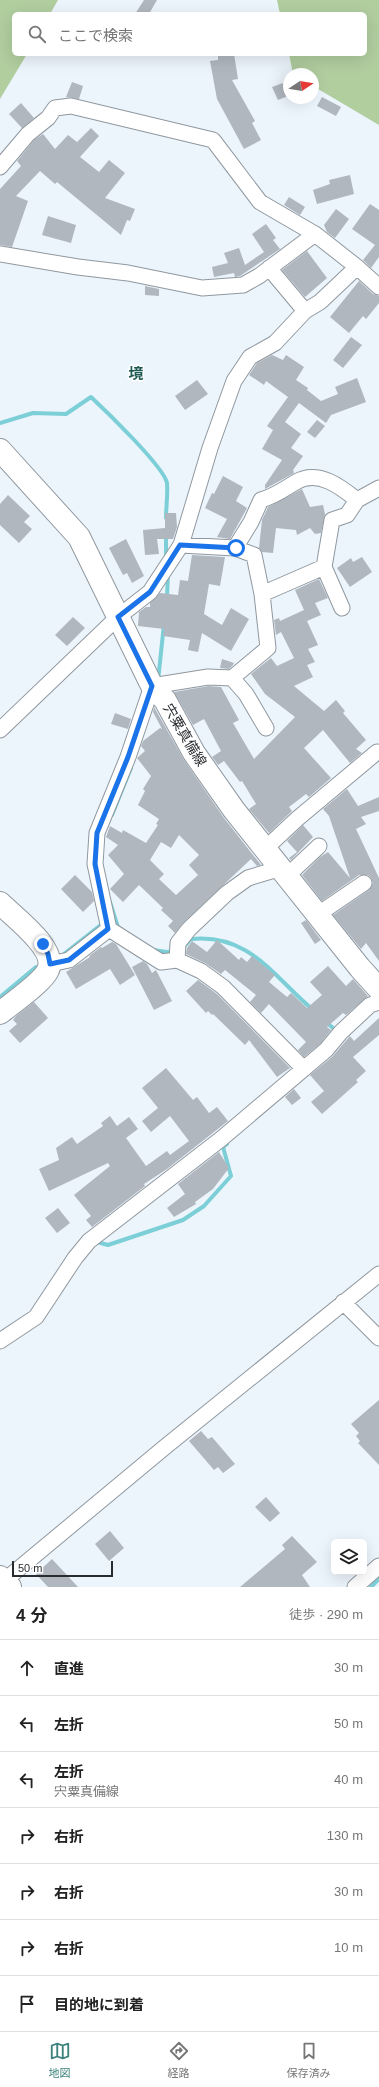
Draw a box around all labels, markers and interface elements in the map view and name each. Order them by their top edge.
search box [12,12,367,56]
icon: search [26,23,48,45]
text: ここで検索 [58,27,133,44]
north arrow [283,68,319,104]
district label: 境 [128,365,144,382]
route start [227,539,245,557]
street label: 宍粟真備線 [160,701,210,769]
route end [34,935,52,953]
map controls [331,1539,367,1575]
button: layers [331,1539,367,1575]
scale bar [12,1559,113,1578]
text: 50 m [18,1562,42,1574]
text: 4 分 [16,1606,47,1625]
text: 徒歩 · 290 m [289,1607,363,1622]
icon: ahead [16,1657,38,1679]
text: 直進 [54,1660,84,1677]
text: 30 m [334,1660,363,1675]
icon: left [16,1713,38,1735]
text: 左折 [54,1716,84,1733]
text: 50 m [334,1716,363,1731]
text: 左折 [54,1763,84,1780]
icon: left [16,1769,38,1791]
text: 40 m [334,1772,363,1787]
text: 宍粟真備線 [54,1784,119,1799]
icon: right [16,1825,38,1847]
text: 右折 [54,1828,84,1845]
text: 130 m [327,1828,363,1843]
icon: right [16,1881,38,1903]
text: 右折 [54,1884,84,1901]
text: 30 m [334,1884,363,1899]
icon: right [16,1937,38,1959]
text: 右折 [54,1940,84,1957]
text: 10 m [334,1940,363,1955]
icon: arrive [16,1993,38,2015]
text: 目的地に到着 [54,1996,144,2013]
tab: 地図 [49,2040,71,2080]
tab: 経路 [168,2040,190,2080]
tab: 保存済み [287,2040,331,2080]

